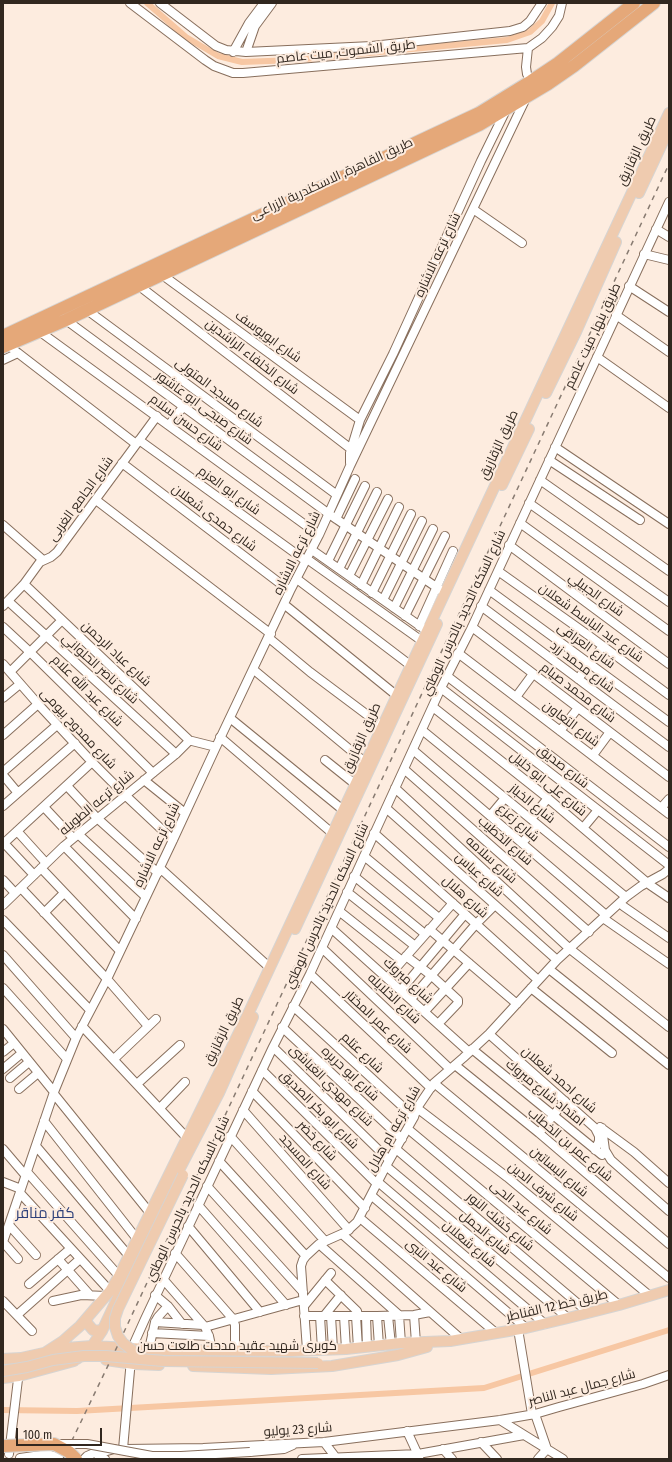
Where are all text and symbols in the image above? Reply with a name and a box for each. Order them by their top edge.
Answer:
street label: طريق الشموت, ميت عاصم [276,37,416,67]
street label: طريق الزقازيق [614,114,660,188]
street label: طريق القاهرة, الاسكندرية الزراعى [248,135,416,223]
street label: شارع ترعه الاشاره [412,210,464,300]
street label: طريق بنها, ميت عاصم [562,281,624,391]
street label: شارع ابويوسف [232,308,304,366]
street label: شارع الخلفاء الراشدين [202,316,302,398]
street label: شارع مسجد المتولى [172,355,266,431]
street label: شارع صبحى ابو عاشور [153,368,255,448]
street label: شارع حسن سلام [147,391,225,455]
street label: طريق الزقازيق [476,408,522,482]
street label: شارع الجامع الغربى [45,454,117,544]
street label: شارع ابو العزم [195,463,263,519]
street label: شارع حمدى شعلان [168,481,260,555]
street label: شارع ترعه الاشاره [270,509,324,597]
street label: شارع السكه الحديد بالحرس الوطني [419,528,509,698]
street label: شارع الجبيلي [565,570,627,620]
street label: شارع عبد الباسط شعلان [536,580,646,666]
street label: شارع عباد الرحمن [78,618,154,690]
street label: شارع العراقى [554,620,618,672]
street label: شارع ناصر الحلواني [59,631,141,707]
street label: شارع محمد زرد [547,638,617,696]
street label: شارع عبد الله علام [48,652,126,730]
street label: شارع محمد صيام [538,660,618,726]
street label: شارع ممدوح بيومى [37,685,119,773]
street label: شارع التعاون [540,698,602,750]
street label: طريق الزقازيق [340,701,384,775]
street label: شارع صديق [534,742,592,792]
street label: شارع على ابو خليل [506,748,590,820]
street label: شارع ترعه الطويله [56,767,138,839]
street label: شارع الخباز [506,781,558,827]
street label: شارع ترعه الاشاره [131,800,183,890]
street label: شارع زعزع [494,801,542,845]
street label: شارع الخطيب [474,813,536,869]
street label: شارع السكه الحديد بالحرس الوطني [282,821,372,991]
street label: شارع سلامه [462,833,520,887]
street label: شارع عباس [452,849,506,901]
street label: شارع هلال [439,872,491,922]
street label: شارع مبروك [380,955,436,1007]
street label: شارع الخلايله [364,971,424,1027]
street label: شارع عمر المختار [341,987,415,1057]
street label: طريق الزقازيق [201,994,247,1068]
street label: شارع عتلم [338,1029,386,1077]
street label: شارع مهدي الغباشى [286,1042,376,1130]
street label: شارع ابو حريره [318,1043,382,1105]
street label: شارع احمد شعلان [518,1043,600,1117]
street label: امتداد شارع مبروك [502,1056,588,1130]
street label: شارع ابو بكر الصديق [276,1067,362,1153]
street label: شارع ترعه ام هلال [364,1083,424,1175]
street label: شارع عمر بن الخطاب [524,1105,616,1185]
street label: شارع السكه الحديد بالحرس الوطني [143,1114,233,1284]
street label: شارع خضر [294,1118,340,1164]
street label: شارع المسجد [276,1131,334,1193]
street label: شارع البساتين [527,1143,591,1201]
street label: شارع شرف الدين [505,1159,581,1225]
street label: شارع عبد الحى [487,1178,555,1238]
street label: شارع كشك النور [463,1189,537,1255]
district label: كفر مناقر [15,1205,75,1223]
street label: شارع الجمل [457,1207,513,1259]
street label: شارع شعلان [439,1217,499,1271]
street label: شارع عبد النبى [402,1236,470,1296]
street label: طريق خط 12 القناطر [505,1287,609,1325]
street label: كوبرى شهيد عقيد مدحت طلعت حسن [137,1338,337,1354]
street label: شارع جمال عبد الناصر [527,1366,637,1410]
scale bar [18,1420,104,1446]
street label: شارع 23 يوليو [263,1420,333,1440]
text: 100 m [23,1428,52,1442]

